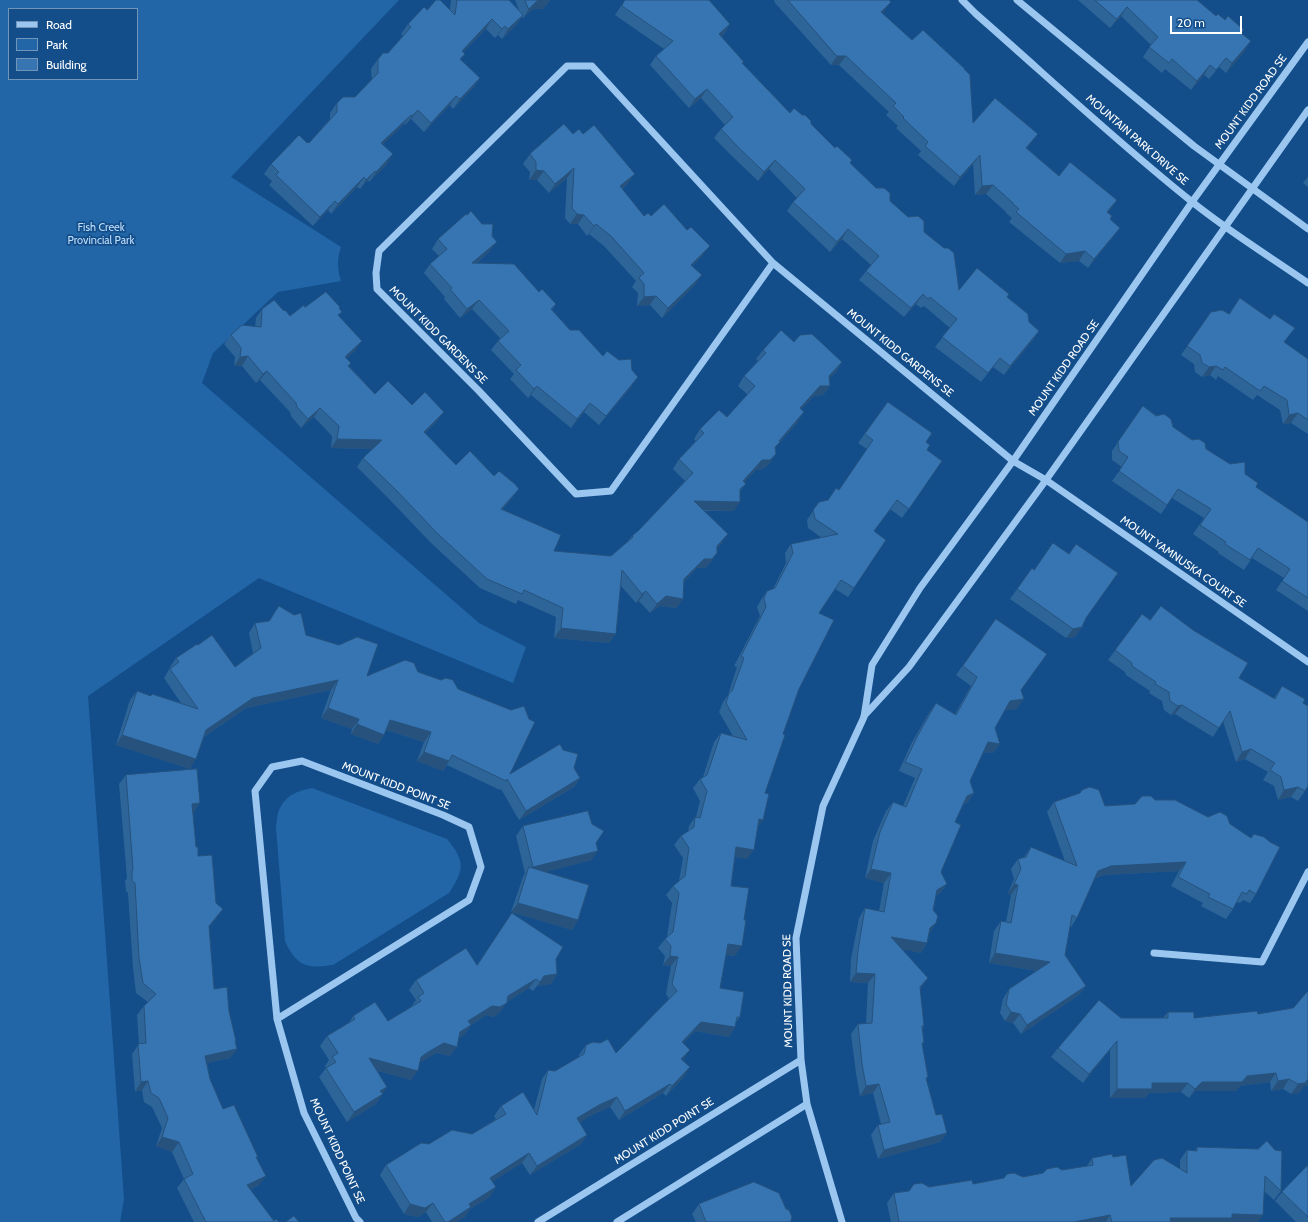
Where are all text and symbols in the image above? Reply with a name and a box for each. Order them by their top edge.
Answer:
legend [8,8,138,80]
scale bar [1172,8,1244,34]
text: 20 m [1177,15,1205,30]
text: Road [46,17,72,32]
text: Park [46,37,68,52]
street label: MOUNT KIDD ROAD SE [1212,52,1290,152]
text: Building [46,57,87,72]
street label: MOUNTAIN PARK DRIVE SE [1083,92,1191,188]
park label: Fish Creek Provincial Park [68,221,134,247]
street label: MOUNT KIDD GARDENS SE [386,283,490,387]
street label: MOUNT KIDD GARDENS SE [844,306,956,400]
street label: MOUNT KIDD ROAD SE [1026,318,1102,418]
street label: MOUNT YAMNUSKA COURT SE [1118,513,1248,611]
street label: MOUNT KIDD POINT SE [340,759,452,813]
street label: MOUNT KIDD ROAD SE [780,934,796,1048]
street label: MOUNT KIDD POINT SE [612,1095,716,1167]
street label: MOUNT KIDD POINT SE [307,1096,367,1206]

